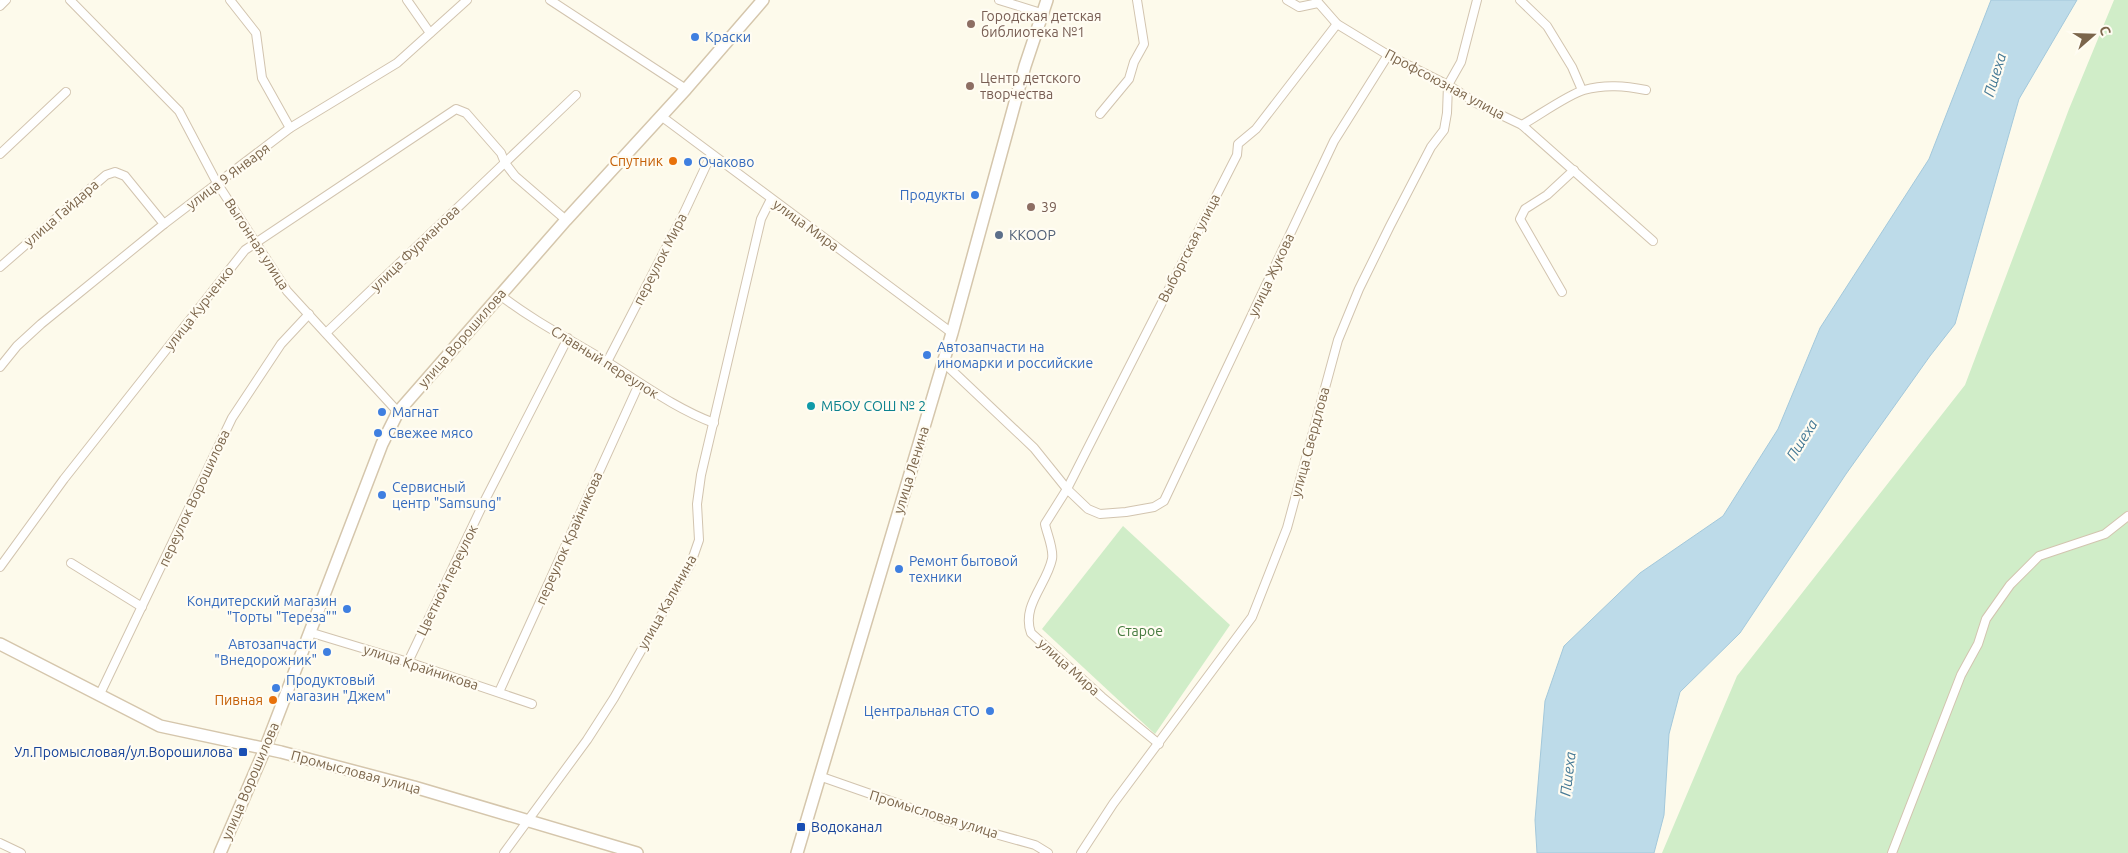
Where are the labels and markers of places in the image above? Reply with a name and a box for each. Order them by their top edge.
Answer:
place label: Городская детская библиотека №1 [981,8,1102,40]
marker: Городская детская библиотека №1 [965,18,977,30]
place label: Краски [705,29,751,45]
marker: Краски [689,31,701,43]
place label: Центр детского творчества [980,70,1081,102]
marker: Центр детского творчества [964,80,976,92]
place label: Спутник [609,153,663,169]
place label: Очаково [698,154,754,170]
marker: Спутник [667,155,679,167]
marker: Очаково [682,156,694,168]
place label: Продукты [900,187,965,203]
marker: Продукты [969,189,981,201]
place label: 39 [1041,199,1057,215]
marker: 39 [1025,201,1037,213]
place label: ККООР [1009,227,1056,243]
marker: ККООР [993,229,1005,241]
place label: Автозапчасти на иномарки и российские [937,339,1093,371]
marker: Автозапчасти на иномарки и российские [921,349,933,361]
place label: МБОУ СОШ № 2 [821,398,926,414]
marker: МБОУ СОШ № 2 [805,400,817,412]
place label: Магнат [392,404,439,420]
marker: Магнат [376,406,388,418]
place label: Свежее мясо [388,425,473,441]
marker: Свежее мясо [372,427,384,439]
place label: Сервисный центр "Samsung" [392,479,502,511]
marker: Сервисный центр "Samsung" [376,489,388,501]
place label: Ремонт бытовой техники [909,553,1018,585]
marker: Ремонт бытовой техники [893,563,905,575]
place label: Кондитерский магазин "Торты "Тереза"" [187,593,337,625]
marker: Кондитерский магазин "Торты "Тереза"" [341,603,353,615]
place label: Автозапчасти "Внедорожник" [214,636,317,668]
marker: Автозапчасти "Внедорожник" [321,646,333,658]
place label: Продуктовый магазин "Джем" [286,672,391,704]
marker: Продуктовый магазин "Джем" [270,682,282,694]
place label: Пивная [214,692,263,708]
marker: Пивная [267,694,279,706]
place label: Центральная СТО [864,703,980,719]
marker: Центральная СТО [984,705,996,717]
place label: Ул.Промысловая/ул.Ворошилова [14,744,233,760]
marker: Ул.Промысловая/ул.Ворошилова [237,746,249,758]
place label: Водоканал [811,819,882,835]
marker: Водоканал [795,821,807,833]

